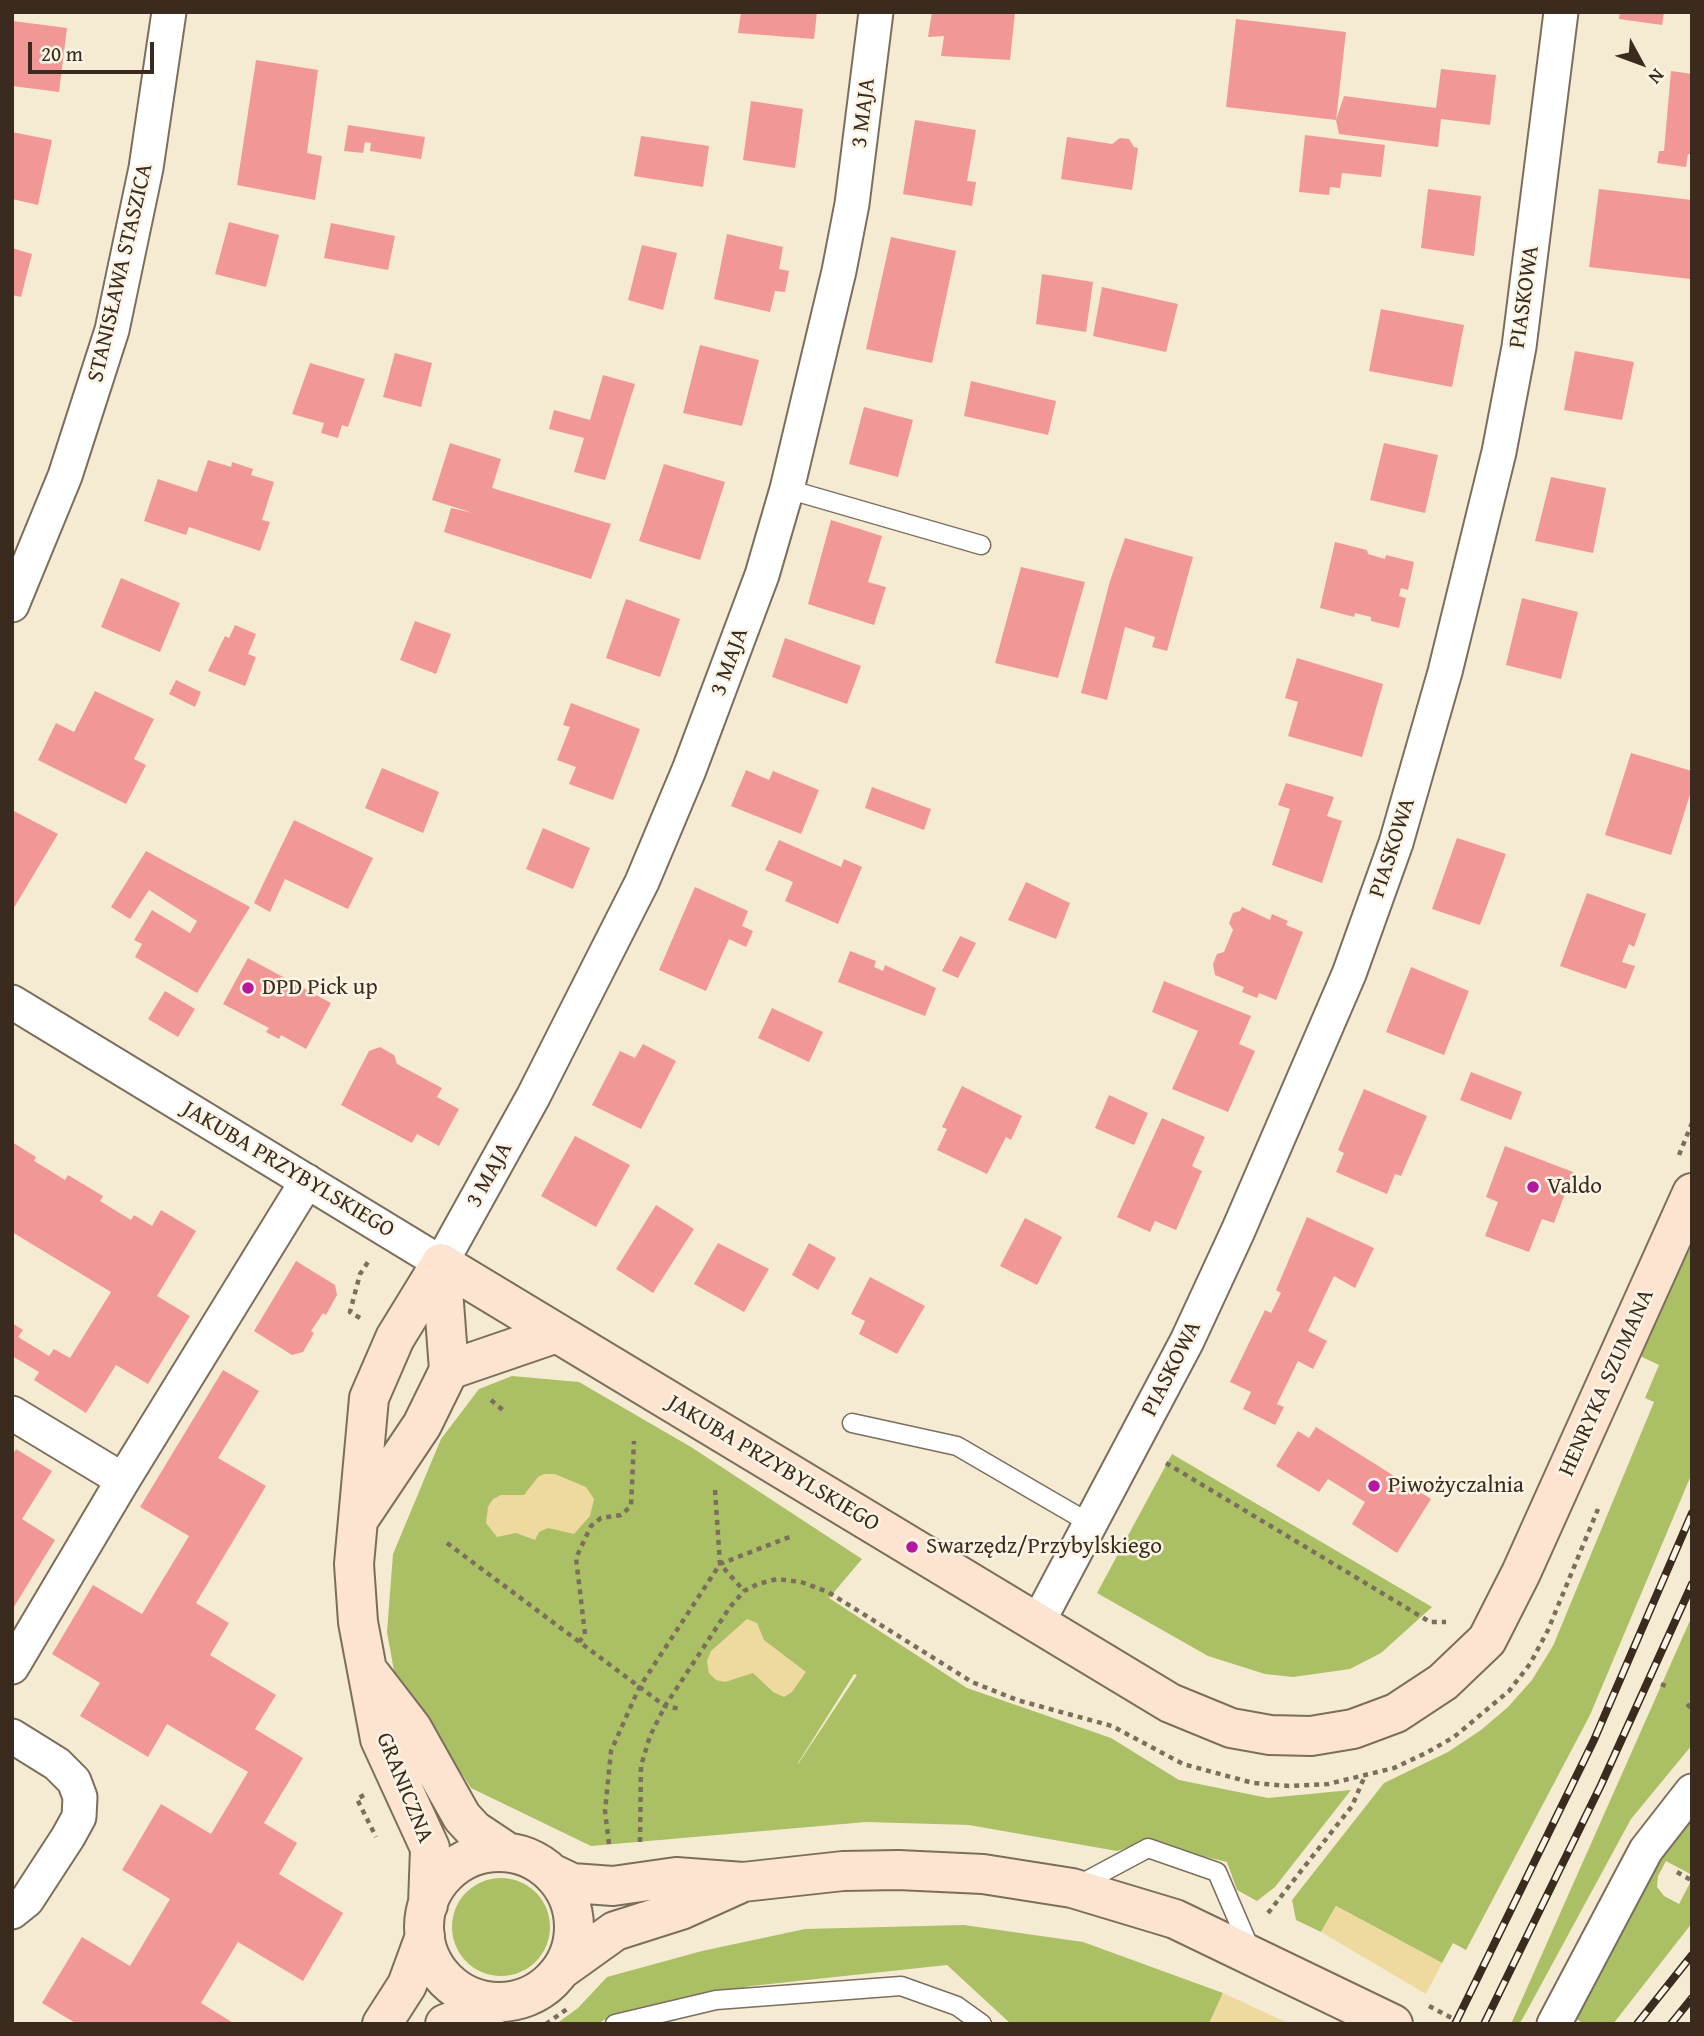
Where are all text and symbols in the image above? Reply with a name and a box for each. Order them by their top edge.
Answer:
scale bar [32,28,158,72]
north arrow [1606,28,1676,98]
text: 20 m [41,38,83,69]
text: N [1642,63,1672,91]
street label: 3 MAJA [846,77,882,149]
street label: STANISŁAWA STASZICA [82,161,160,385]
street label: PIASKOWA [1504,244,1546,350]
street label: 3 MAJA [705,624,755,700]
street label: PIASKOWA [1364,795,1422,901]
place label: DPD Pick up [262,974,378,1002]
marker: DPD Pick up [240,980,256,996]
street label: JAKUBA PRZYBYLSKIEGO [177,1096,399,1244]
street label: 3 MAJA [461,1138,519,1212]
place label: Valdo [1547,1173,1602,1201]
marker: Valdo [1525,1179,1541,1195]
street label: HENRYKA SZUMANA [1553,1285,1661,1481]
street label: PIASKOWA [1136,1317,1208,1421]
street label: JAKUBA PRZYBYLSKIEGO [662,1390,884,1538]
place label: Piwożyczalnia [1388,1472,1524,1500]
marker: Piwożyczalnia [1366,1478,1382,1494]
place label: Swarzędz/Przybylskiego [926,1533,1162,1561]
marker: Swarzędz/Przybylskiego [904,1539,920,1555]
street label: GRANICZNA [369,1729,439,1847]

